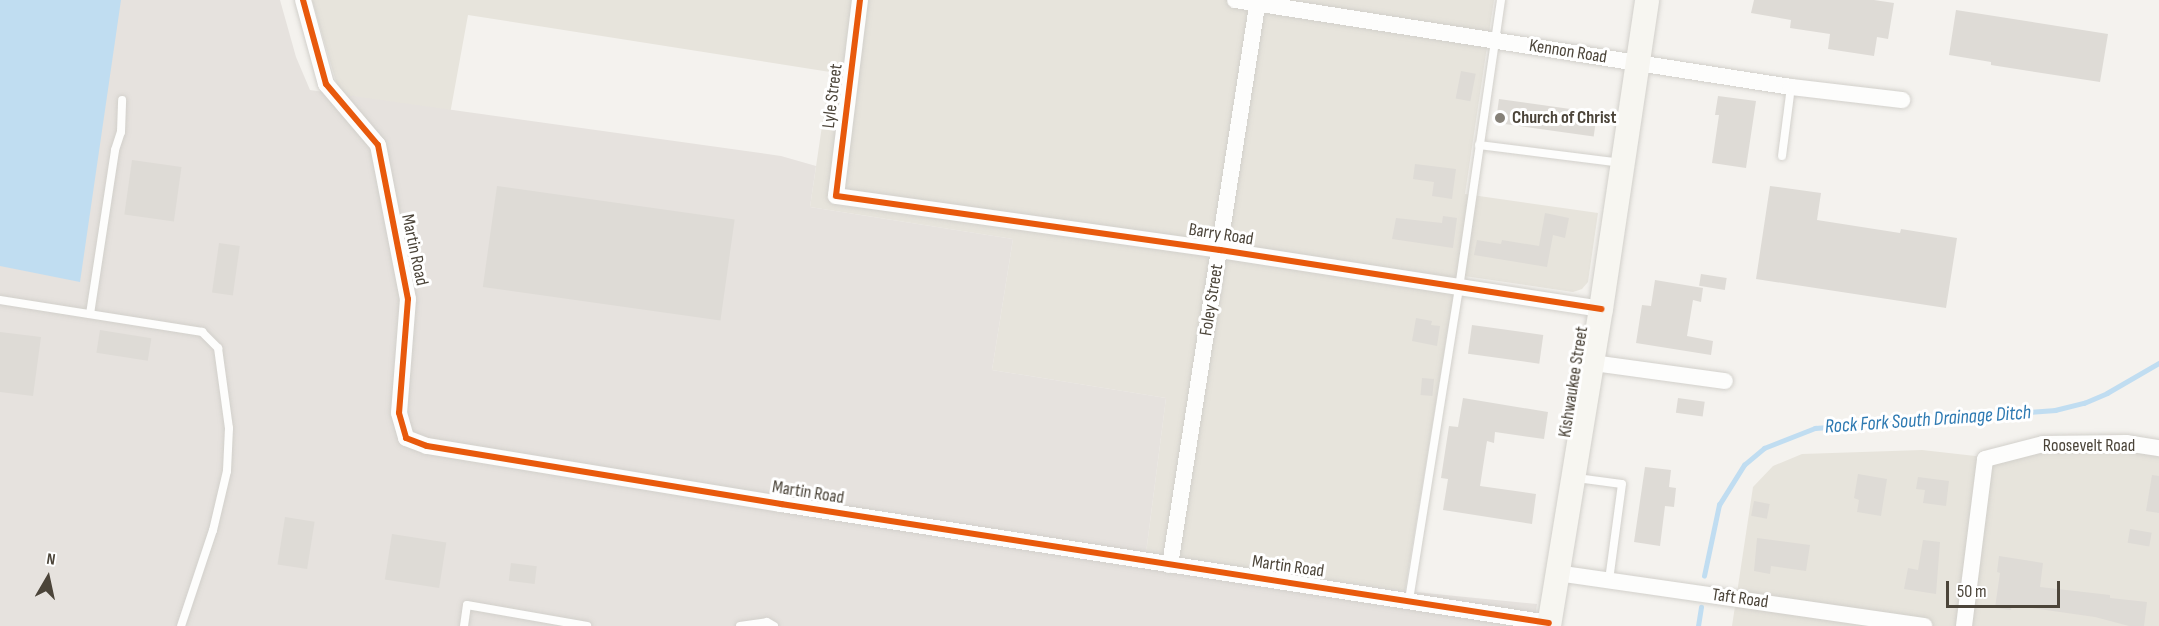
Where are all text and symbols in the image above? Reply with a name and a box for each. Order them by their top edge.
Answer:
street label: Kennon Road [1528,35,1608,69]
street label: Lyle Street [818,63,848,129]
place label: Church of Christ [1512,107,1616,129]
marker: Church of Christ [1493,111,1507,125]
street label: Martin Road [396,212,432,288]
street label: Barry Road [1187,219,1255,251]
street label: Foley Street [1196,263,1228,337]
street label: Kishwaukee Street [1555,325,1593,439]
water label: Rock Fork South Drainage Ditch [1824,401,2032,439]
street label: Roosevelt Road [2043,435,2135,457]
street label: Martin Road [771,477,845,509]
north arrow [18,548,78,608]
text: N [45,550,57,570]
street label: Martin Road [1251,551,1325,583]
scale bar [1949,569,2063,607]
text: 50 m [1957,581,1987,602]
street label: Taft Road [1710,584,1770,614]

